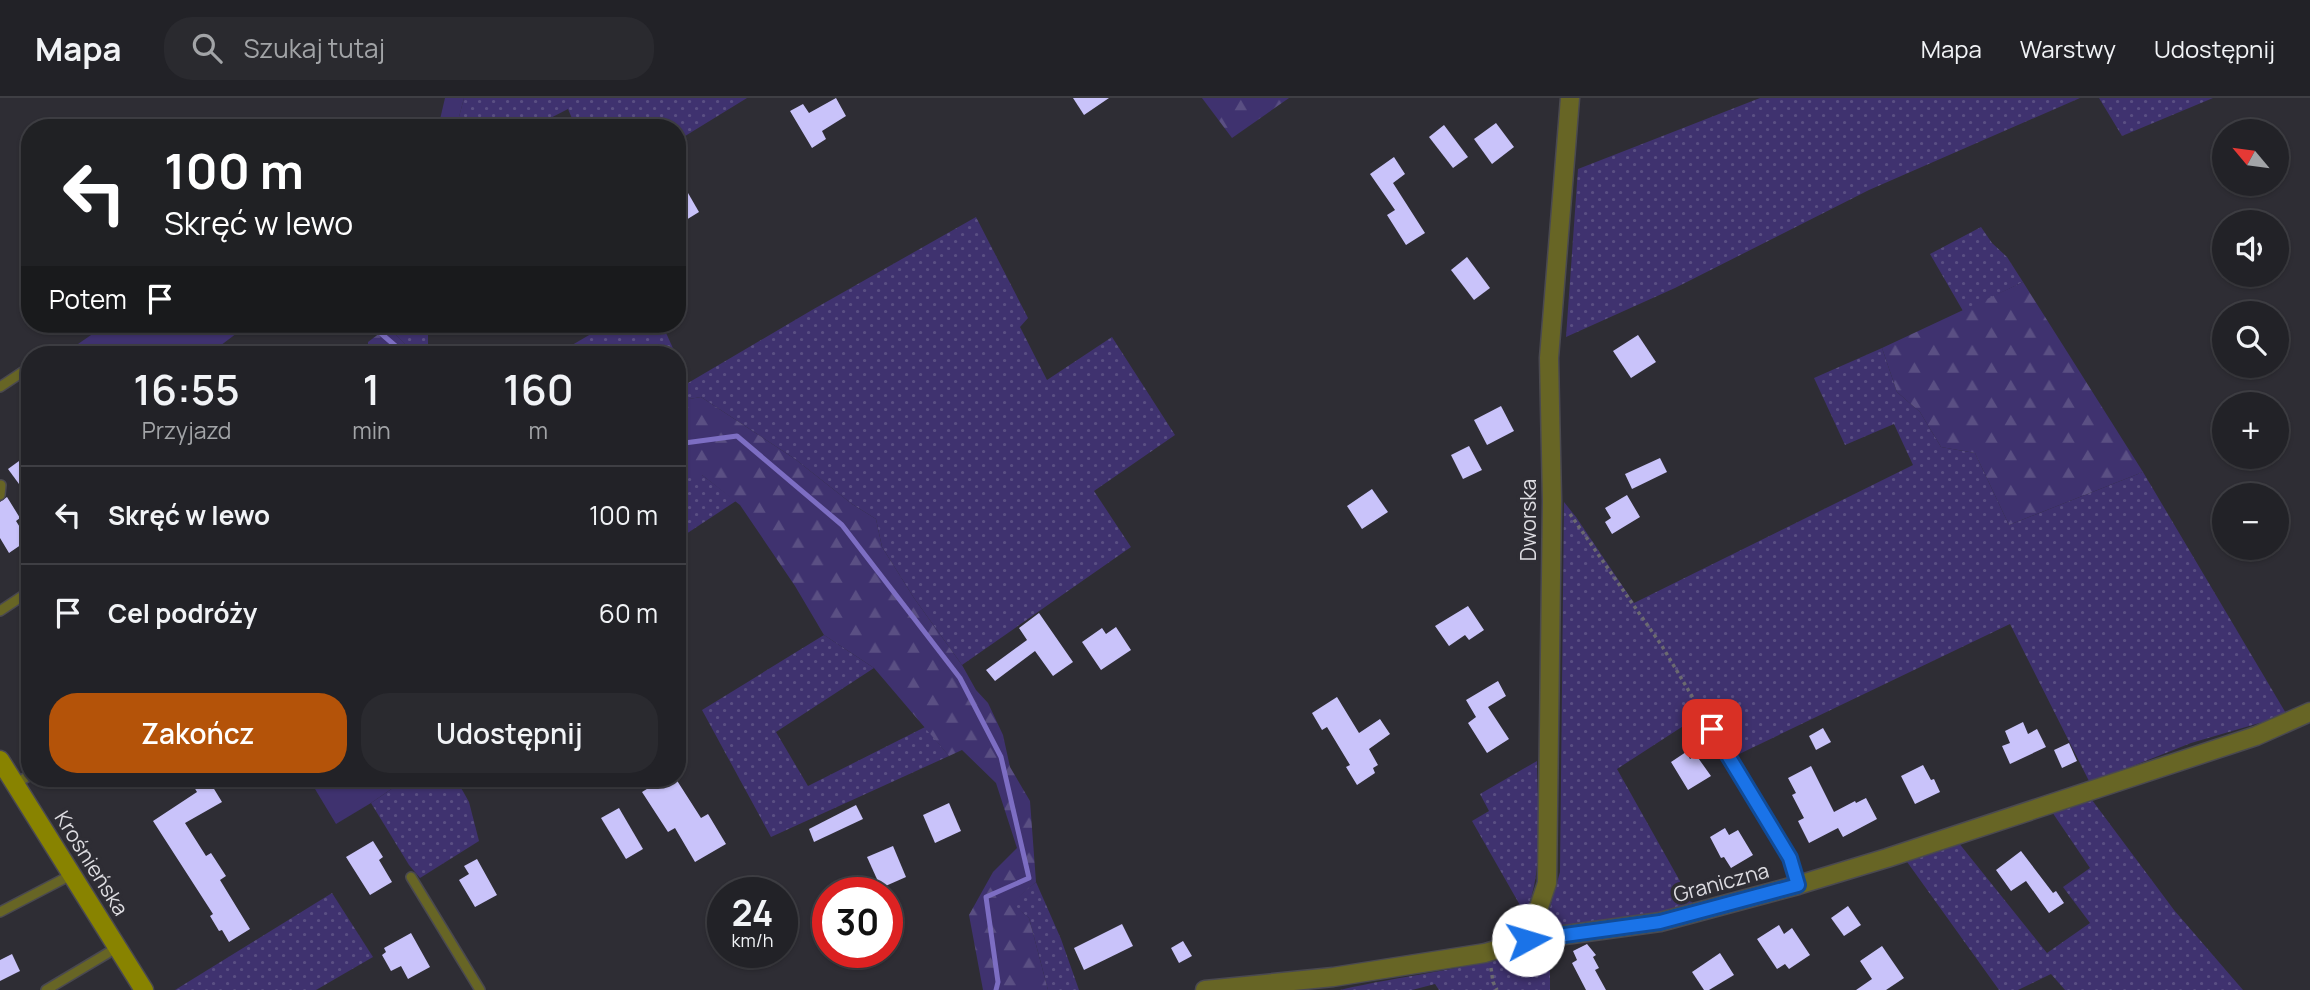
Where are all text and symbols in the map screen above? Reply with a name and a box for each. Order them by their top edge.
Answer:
search box [164,17,654,80]
text: Mapa [35,26,122,71]
icon: search [188,29,226,67]
text: Szukaj tutaj [244,30,385,66]
text: Mapa [1921,32,1982,65]
text: Warstwy [2020,32,2116,65]
text: Udostępnij [2154,32,2275,65]
north arrow [2212,119,2289,196]
map controls [2212,119,2289,560]
text: 100 m [164,137,304,204]
icon: left [49,147,140,238]
text: Skręć w lewo [164,201,353,245]
button: sound [2212,210,2289,287]
icon: arrive [141,280,179,318]
text: Potem [49,281,127,317]
button: search [2212,301,2289,378]
text: 16:55 [133,360,240,418]
text: 1 [363,360,380,418]
text: 160 [503,360,574,418]
button: + [2212,392,2289,469]
text: Przyjazd [142,414,231,446]
text: min [352,414,391,446]
text: m [529,414,548,446]
street label: Dworska [1514,479,1542,561]
button: − [2212,483,2289,560]
icon: left [49,496,87,534]
text: Skręć w lewo [108,497,270,533]
text: 100 m [589,497,658,533]
icon: arrive [49,594,87,632]
text: Cel podróży [108,595,257,631]
text: 60 m [599,595,658,631]
button: Zakończ [49,693,347,773]
button: Udostępnij [361,693,658,773]
pin [1682,699,1742,759]
icon: arrive [1693,710,1731,748]
street label: Krośnieńska [49,805,135,921]
street label: Graniczna [1670,856,1772,908]
speed limit sign: 30 [812,877,903,968]
text: 24 [732,889,773,937]
position arrow [1491,903,1565,977]
text: km/h [732,928,773,952]

